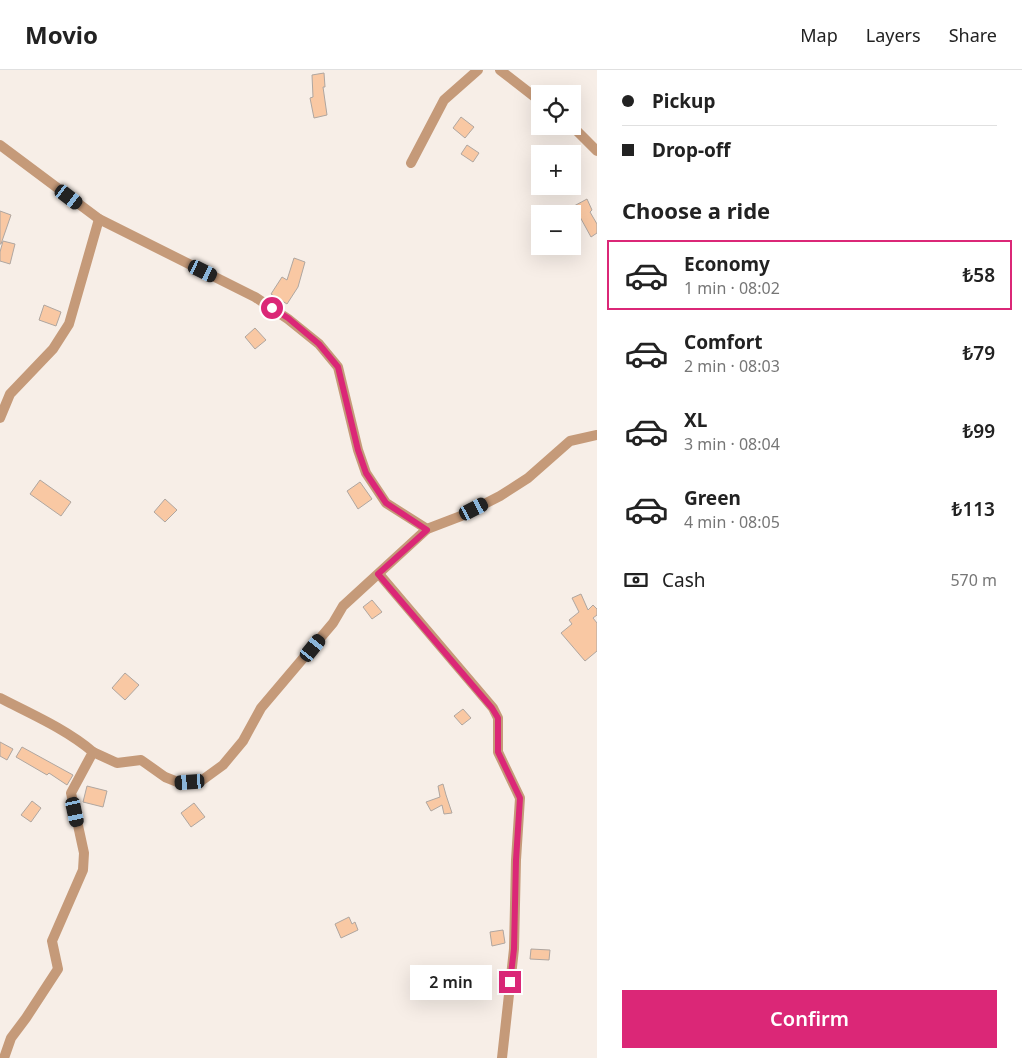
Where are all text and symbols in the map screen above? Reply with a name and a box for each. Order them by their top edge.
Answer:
text: Movio [25,18,98,51]
text: Map [800,23,838,47]
text: Layers [866,23,921,47]
text: Share [949,23,997,47]
map controls [531,85,581,255]
button: locate [531,85,581,135]
text: Pickup [652,88,715,114]
text: Drop-off [652,137,731,163]
button: + [531,145,581,195]
car [52,182,85,212]
text: Choose a ride [622,195,770,225]
button: − [531,205,581,255]
text: Economy [684,251,770,277]
icon: car [624,253,669,298]
car [186,258,219,284]
text: ₺58 [962,262,995,288]
text: 1 min · 08:02 [684,277,780,299]
route start [261,297,283,319]
text: Comfort [684,329,763,355]
icon: car [624,331,669,376]
text: ₺79 [962,340,995,366]
text: 2 min · 08:03 [684,355,780,377]
text: XL [684,407,707,433]
icon: car [624,409,669,454]
text: ₺99 [962,418,995,444]
text: 3 min · 08:04 [684,433,780,455]
text: Green [684,485,741,511]
icon: car [624,487,669,532]
car [457,496,490,522]
text: ₺113 [952,496,995,522]
text: 4 min · 08:05 [684,511,780,533]
icon: cash [622,566,650,594]
text: Cash [662,567,706,593]
text: 570 m [950,569,997,591]
car [297,632,328,664]
car [174,773,205,791]
car [64,796,85,828]
callout: 2 min [410,964,492,1000]
text: 2 min [429,971,473,993]
route end [499,971,521,993]
button: Confirm [622,990,997,1048]

